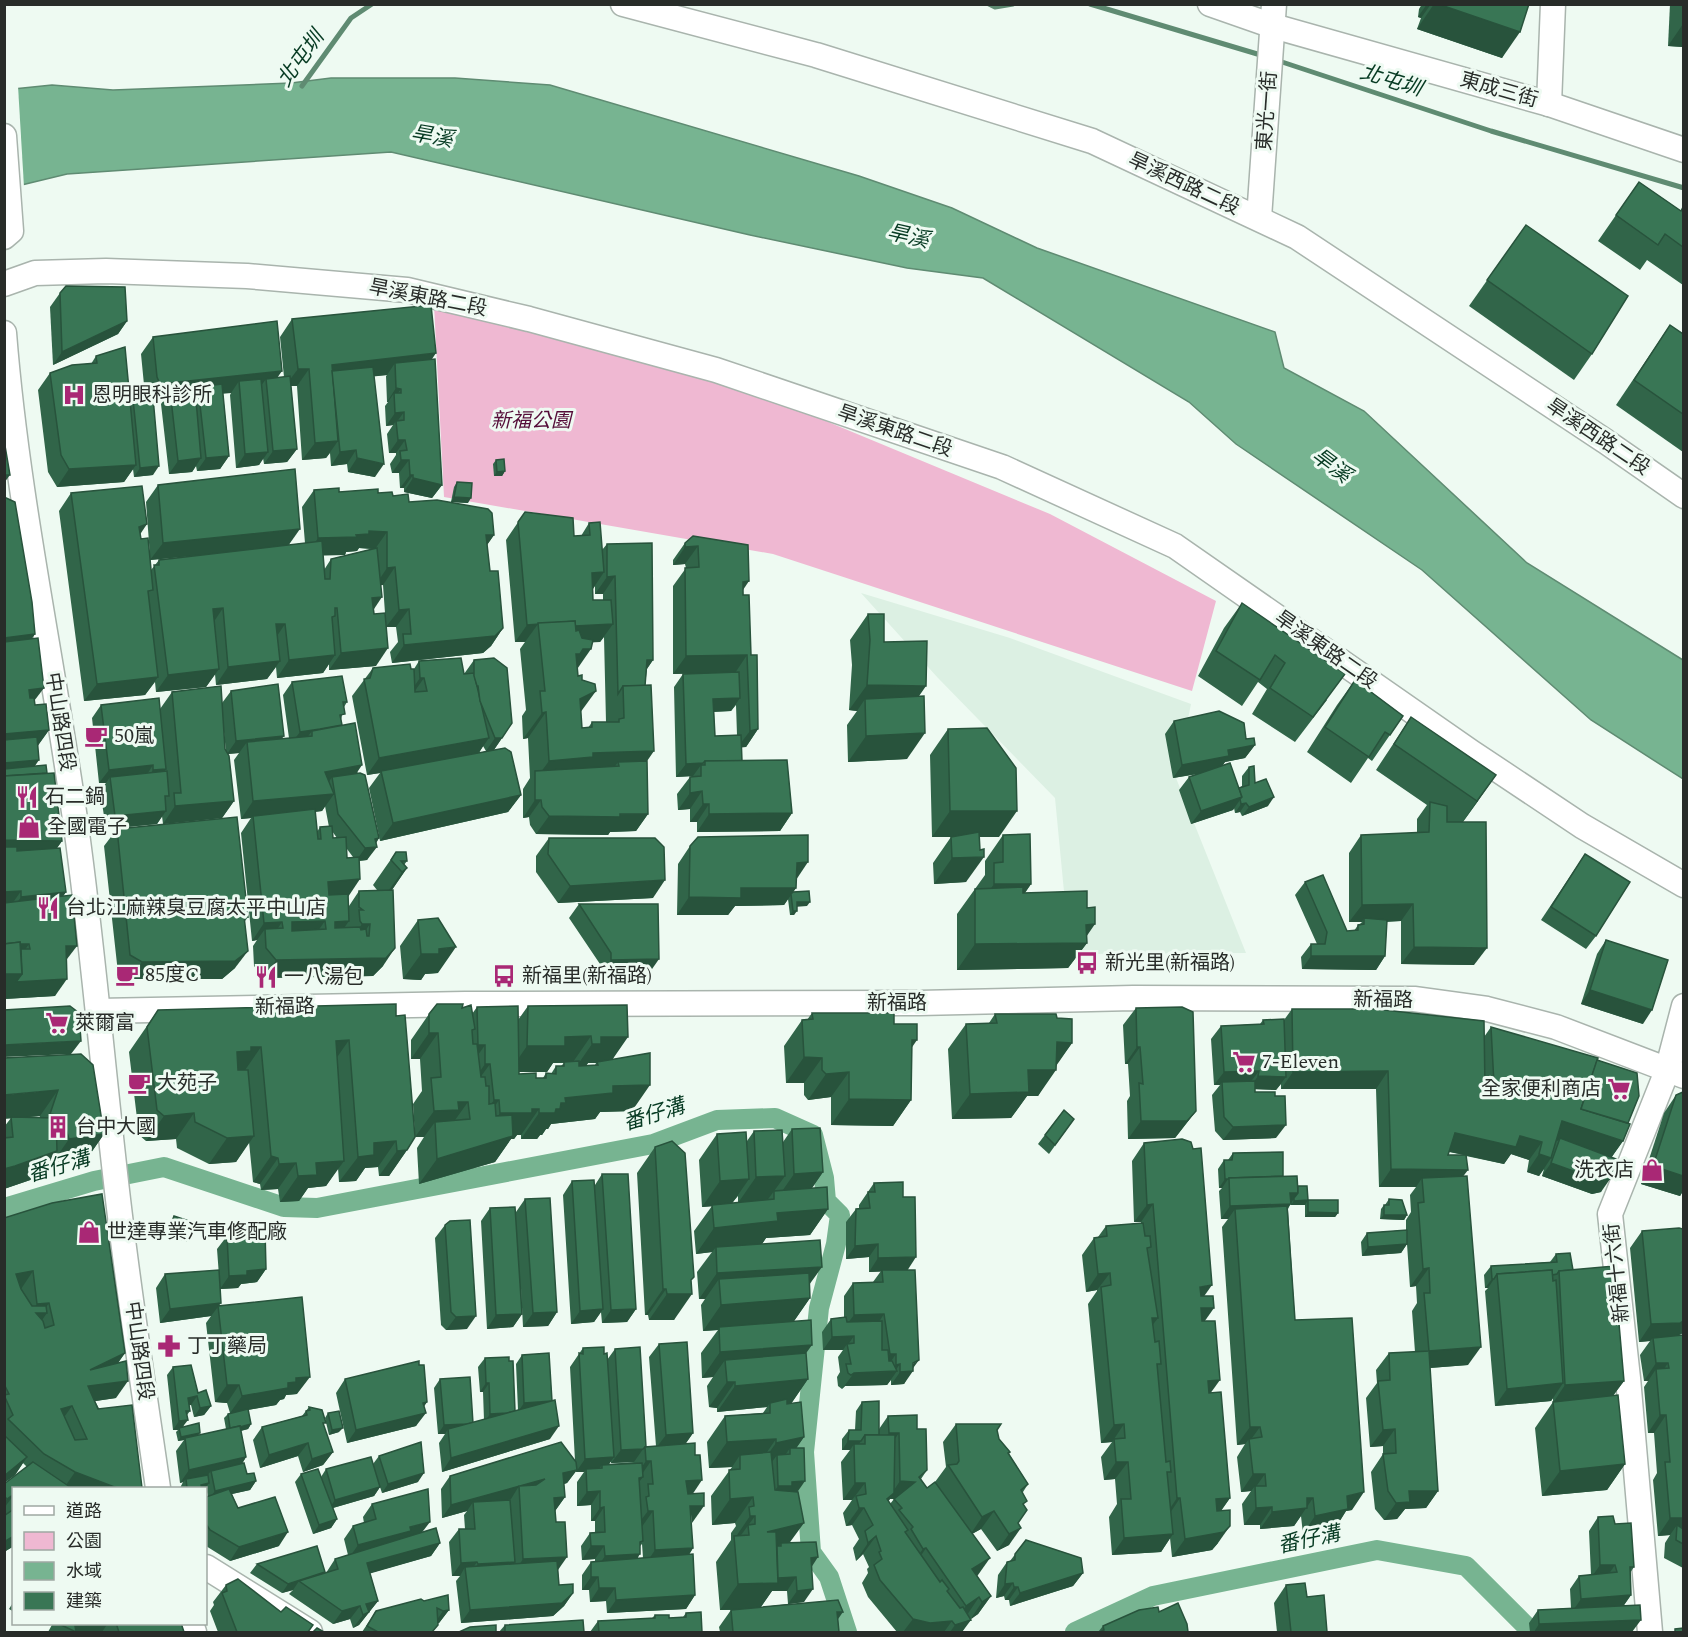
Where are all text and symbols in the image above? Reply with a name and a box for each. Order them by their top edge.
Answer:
water label: 北屯圳 [270,22,334,94]
water label: 北屯圳 [1356,56,1429,106]
street label: 東成三街 [1456,65,1542,115]
street label: 東光一街 [1249,70,1285,152]
water label: 旱溪 [409,118,458,157]
street label: 旱溪西路二段 [1123,145,1245,223]
water label: 旱溪 [884,217,935,258]
street label: 旱溪東路二段 [366,272,490,324]
place label: 恩明眼科診所 [92,380,212,410]
hospital icon: 恩明眼科診所 [61,382,87,408]
street label: 旱溪西路二段 [1540,391,1656,483]
street label: 旱溪東路二段 [833,397,957,465]
park label: 新福公園 [491,406,574,436]
water label: 旱溪 [1305,441,1360,493]
street label: 旱溪東路二段 [1268,603,1384,697]
street label: 中山路四段 [37,670,83,774]
place label: 50嵐 [114,721,154,751]
cafe icon: 50嵐 [83,723,109,749]
place label: 石二鍋 [45,782,105,812]
restaurant icon: 石二鍋 [14,784,40,810]
place label: 全國電子 [47,812,127,842]
shop icon: 全國電子 [16,814,42,840]
place label: 台北江麻辣臭豆腐太平中山店 [66,893,326,923]
restaurant icon: 台北江麻辣臭豆腐太平中山店 [35,895,61,921]
place label: 新光里(新福路) [1105,948,1235,978]
bus stop icon: 新光里(新福路) [1074,950,1100,976]
place label: 85度C [145,960,200,990]
place label: 新福里(新福路) [522,961,652,991]
cafe icon: 85度C [114,962,140,988]
place label: 一八湯包 [284,962,364,992]
bus stop icon: 新福里(新福路) [491,963,517,989]
restaurant icon: 一八湯包 [253,964,279,990]
street label: 新福路 [1353,984,1413,1016]
street label: 新福路 [867,988,927,1018]
street label: 新福路 [255,991,315,1023]
place label: 萊爾富 [75,1008,135,1038]
supermarket icon: 萊爾富 [44,1010,70,1036]
place label: 7-Eleven [1262,1047,1339,1077]
supermarket icon: 7-Eleven [1231,1049,1257,1075]
place label: 大苑子 [157,1068,217,1098]
cafe icon: 大苑子 [126,1070,152,1096]
place label: 全家便利商店 [1481,1074,1601,1104]
supermarket icon: 全家便利商店 [1606,1076,1632,1102]
water label: 番仔溝 [619,1090,692,1140]
place label: 台中大國 [76,1112,156,1142]
building icon: 台中大國 [45,1114,71,1140]
water label: 番仔溝 [24,1142,97,1191]
place label: 洗衣店 [1574,1155,1634,1185]
shop icon: 洗衣店 [1639,1157,1665,1183]
place label: 世達專業汽車修配廠 [107,1217,287,1247]
shop icon: 世達專業汽車修配廠 [76,1219,102,1245]
street label: 新福十六街 [1597,1222,1637,1324]
street label: 中山路四段 [117,1299,161,1403]
place label: 丁丁藥局 [187,1331,267,1361]
pharmacy icon: 丁丁藥局 [156,1333,182,1359]
legend [12,1487,207,1625]
text: 道路 [66,1498,102,1525]
water label: 番仔溝 [1275,1517,1346,1562]
text: 公園 [66,1528,102,1555]
text: 水域 [66,1558,102,1585]
text: 建築 [66,1588,102,1615]

